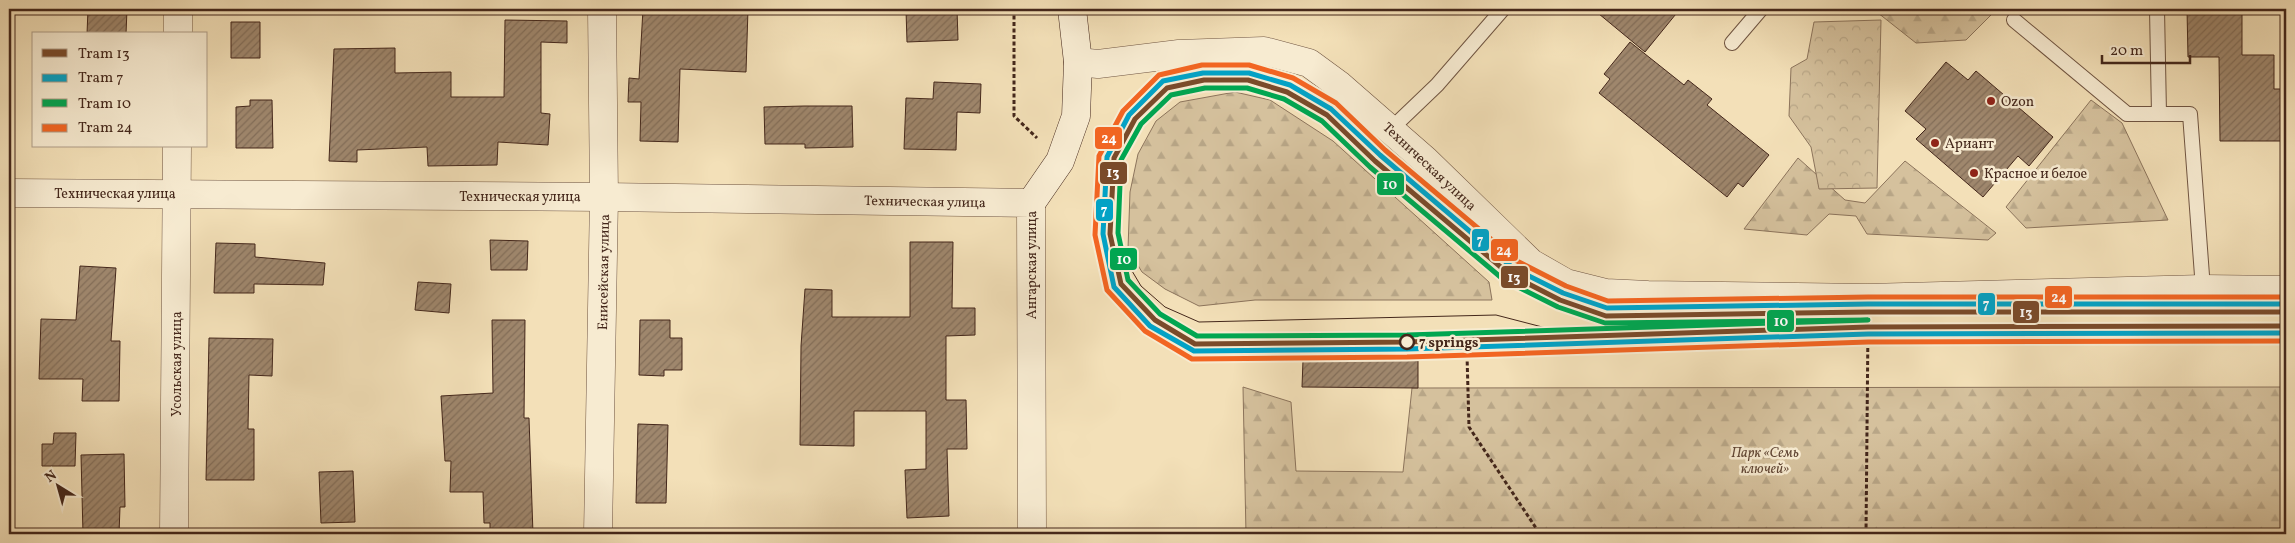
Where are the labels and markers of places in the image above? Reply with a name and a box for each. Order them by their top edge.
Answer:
place label: Ozon [2001,93,2034,112]
marker: Ozon [1985,95,1997,107]
place label: Ариант [1945,135,1994,154]
marker: Ариант [1929,137,1941,149]
place label: Красное и белое [1984,165,2088,184]
marker: Красное и белое [1968,167,1980,179]
marker: 7 springs [1399,334,1415,350]
place label: 7 springs [1419,334,1479,353]

